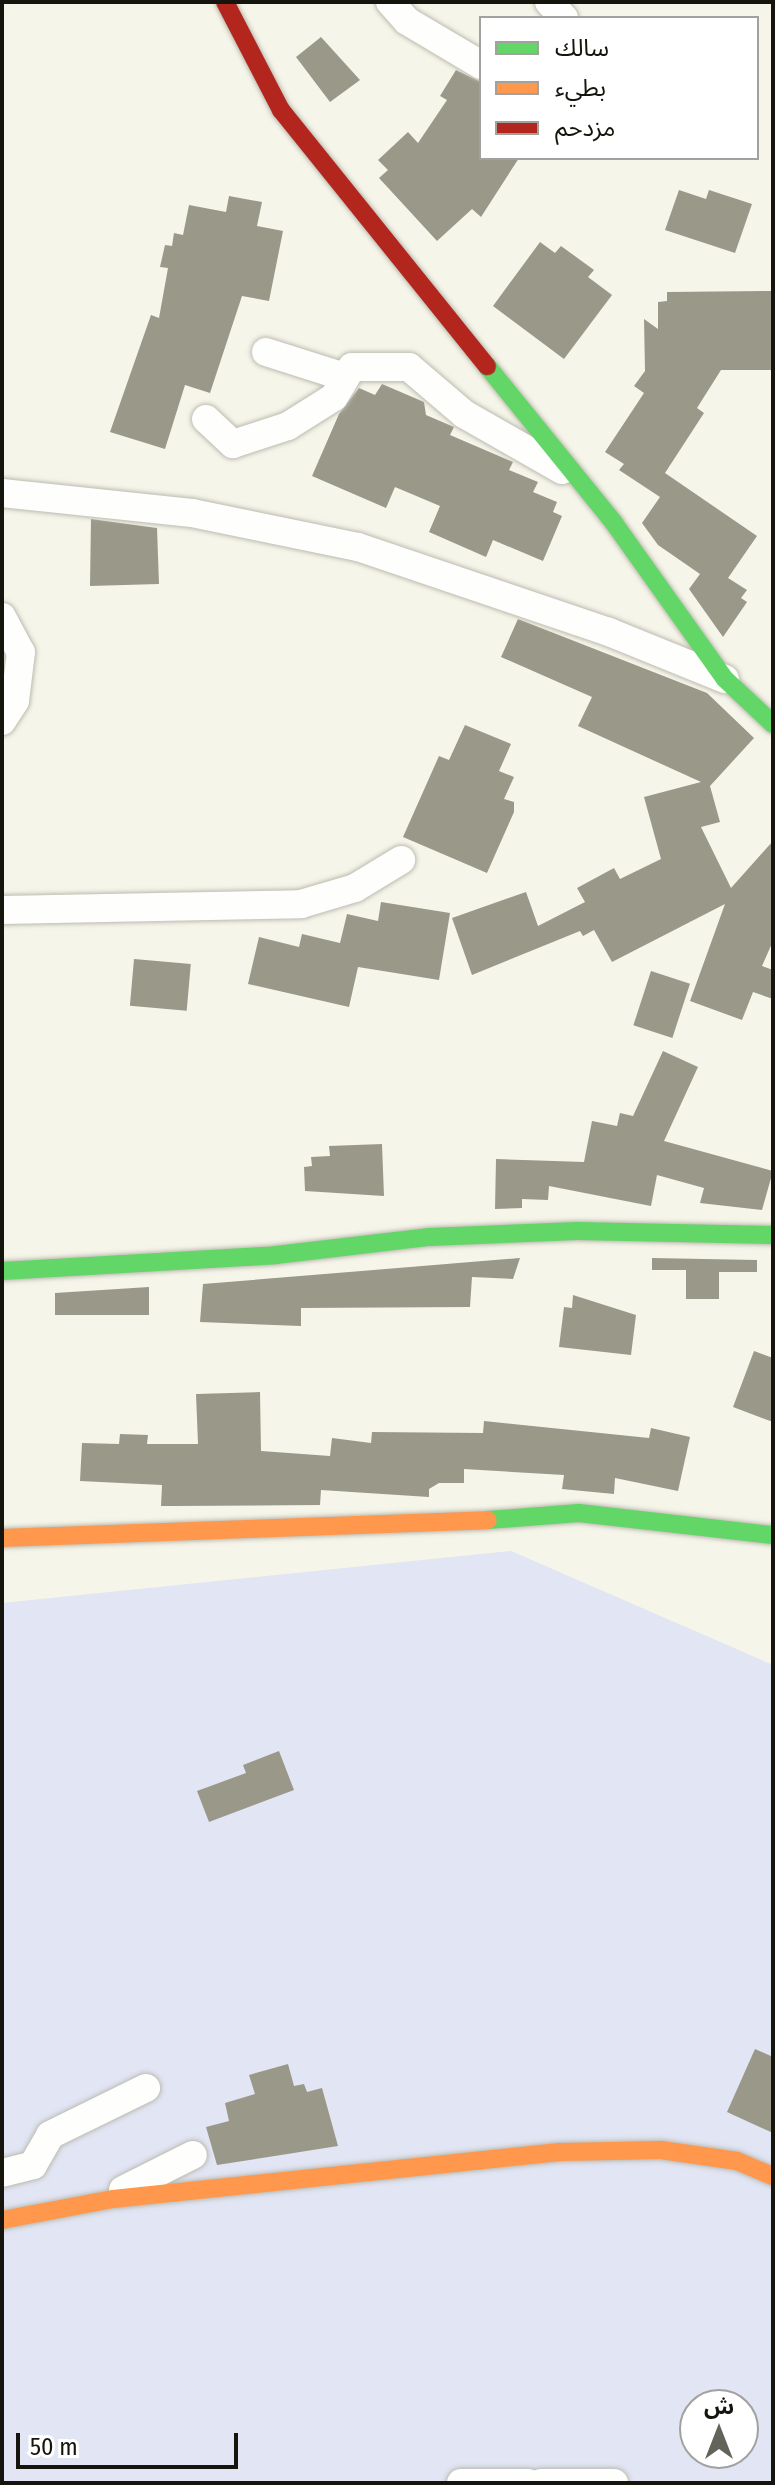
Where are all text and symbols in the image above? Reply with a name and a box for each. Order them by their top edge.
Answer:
legend [479,16,759,160]
text: سالك [555,34,609,62]
text: بطيء [555,74,606,102]
text: مزدحم [555,114,615,142]
north arrow [679,2389,759,2469]
text: ش [704,2393,734,2420]
scale bar [20,2417,242,2467]
text: 50 m [30,2433,78,2461]

